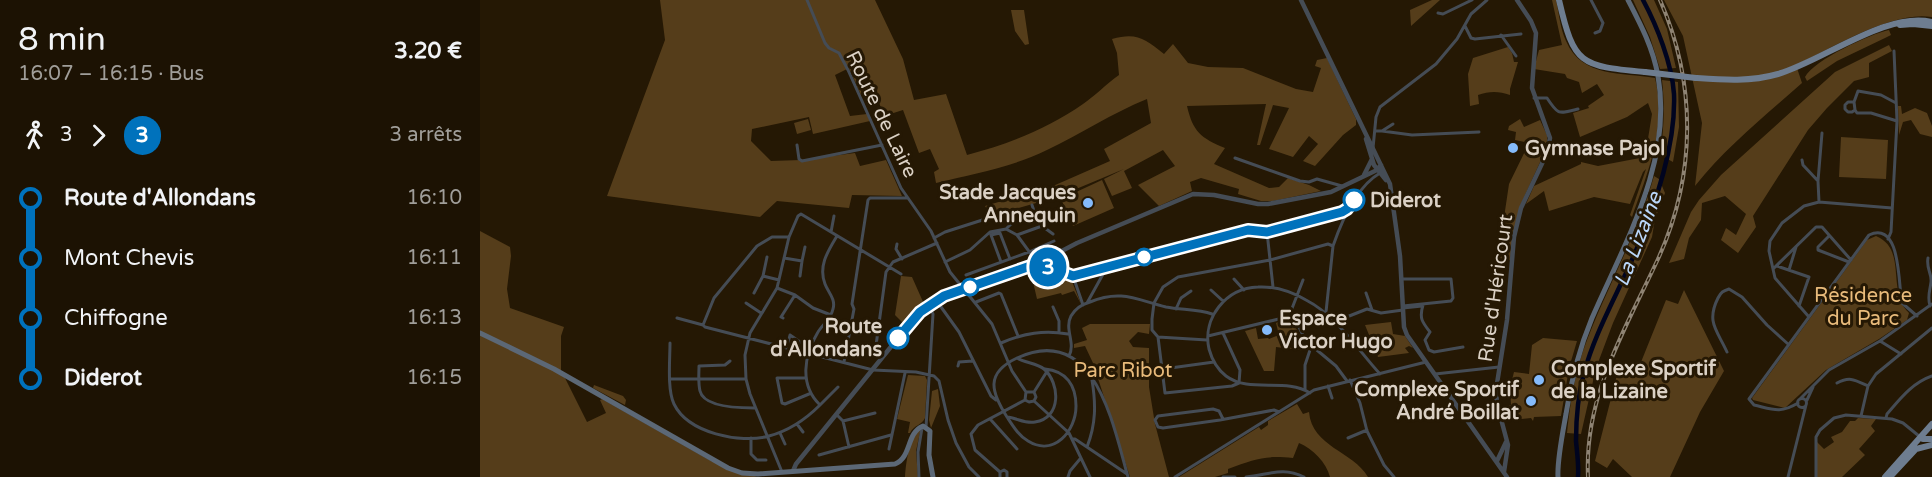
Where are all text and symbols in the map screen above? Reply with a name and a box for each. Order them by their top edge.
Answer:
text: 8 min [18,20,106,59]
text: 3.20 € [394,38,462,64]
street label: Route de Laire [840,47,922,182]
text: 16:07 – 16:15 · Bus [18,62,204,86]
icon: walk [18,119,51,152]
icon: forward [82,119,115,152]
text: 3 [60,123,73,147]
text: 3 [136,123,149,148]
text: 3 arrêts [389,123,462,147]
place label: Gymnase Pajol [1525,137,1665,161]
marker: Gymnase Pajol [1506,141,1520,155]
place label: Stade Jacques Annequin [939,181,1076,228]
text: Route d'Allondans [64,185,256,211]
text: 16:10 [407,186,462,210]
water label: La Lizaine [1609,188,1668,290]
marker: Diderot [1343,189,1365,211]
place label: Diderot [1370,189,1441,213]
marker: Stade Jacques Annequin [1081,196,1095,210]
street label: Rue d'Héricourt [1474,212,1518,364]
text: Mont Chevis [64,245,194,271]
text: 16:11 [407,246,462,270]
line badge: 3 [1028,248,1068,286]
unlabelled marker [1135,248,1153,266]
text: 3 [1041,255,1055,280]
unlabelled marker [961,278,979,296]
park label: Résidence du Parc [1814,284,1912,331]
text: Chiffogne [64,305,168,331]
text: 16:13 [407,306,462,330]
place label: Espace Victor Hugo [1279,307,1393,354]
place label: Route d'Allondans [770,315,882,362]
marker: Espace Victor Hugo [1260,323,1274,337]
marker: Route d'Allondans [887,327,909,349]
place label: Complexe Sportif de la Lizaine [1551,357,1716,404]
park label: Parc Ribot [1074,359,1173,383]
text: Diderot [64,365,142,391]
text: 16:15 [407,366,462,390]
marker: Complexe Sportif de la Lizaine [1532,373,1546,387]
place label: Complexe Sportif André Boillat [1354,378,1519,425]
marker: Complexe Sportif André Boillat [1524,394,1538,408]

